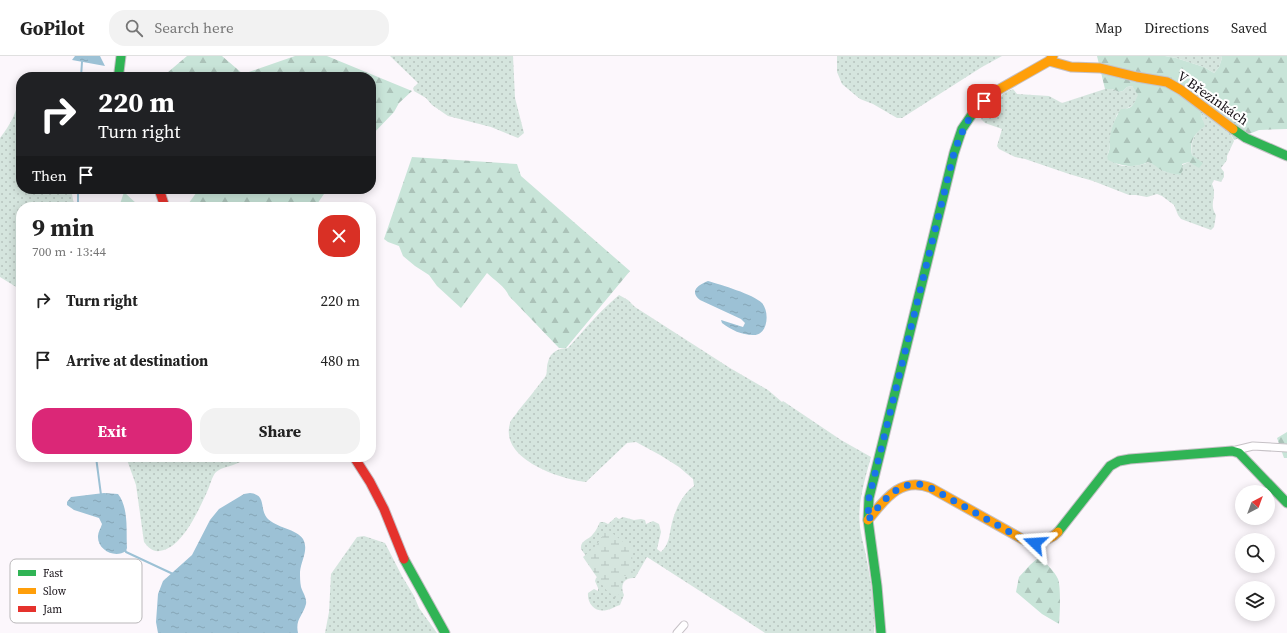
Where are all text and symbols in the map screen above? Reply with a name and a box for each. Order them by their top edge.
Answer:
search box [109,10,389,46]
text: GoPilot [20,15,85,41]
icon: search [123,17,145,39]
text: Search here [155,17,234,38]
text: Map [1095,18,1122,38]
text: Directions [1144,18,1209,38]
text: Saved [1231,18,1267,38]
street label: V Březinkách [1173,66,1253,130]
text: 220 m [98,83,175,121]
pin [967,84,1001,118]
icon: right [32,88,84,140]
icon: arrive [973,90,995,112]
text: Turn right [98,119,180,144]
icon: arrive [75,164,97,186]
text: Then [32,165,67,186]
text: 9 min [32,211,94,244]
button: close [318,215,360,257]
text: 700 m · 13:44 [32,243,106,260]
icon: right [32,289,54,311]
text: Turn right [66,290,138,311]
text: 220 m [320,290,360,311]
icon: arrive [32,349,54,371]
text: Arrive at destination [66,350,208,371]
text: 480 m [320,350,360,371]
button: Exit [32,408,192,454]
button: Share [200,408,360,454]
north arrow [1235,485,1275,525]
map controls [1235,485,1275,621]
position arrow [1014,522,1056,564]
button: search [1235,533,1275,573]
legend [10,559,142,623]
text: Fast [43,566,63,581]
button: layers [1235,581,1275,621]
text: Slow [43,584,67,599]
text: Jam [42,602,62,617]

